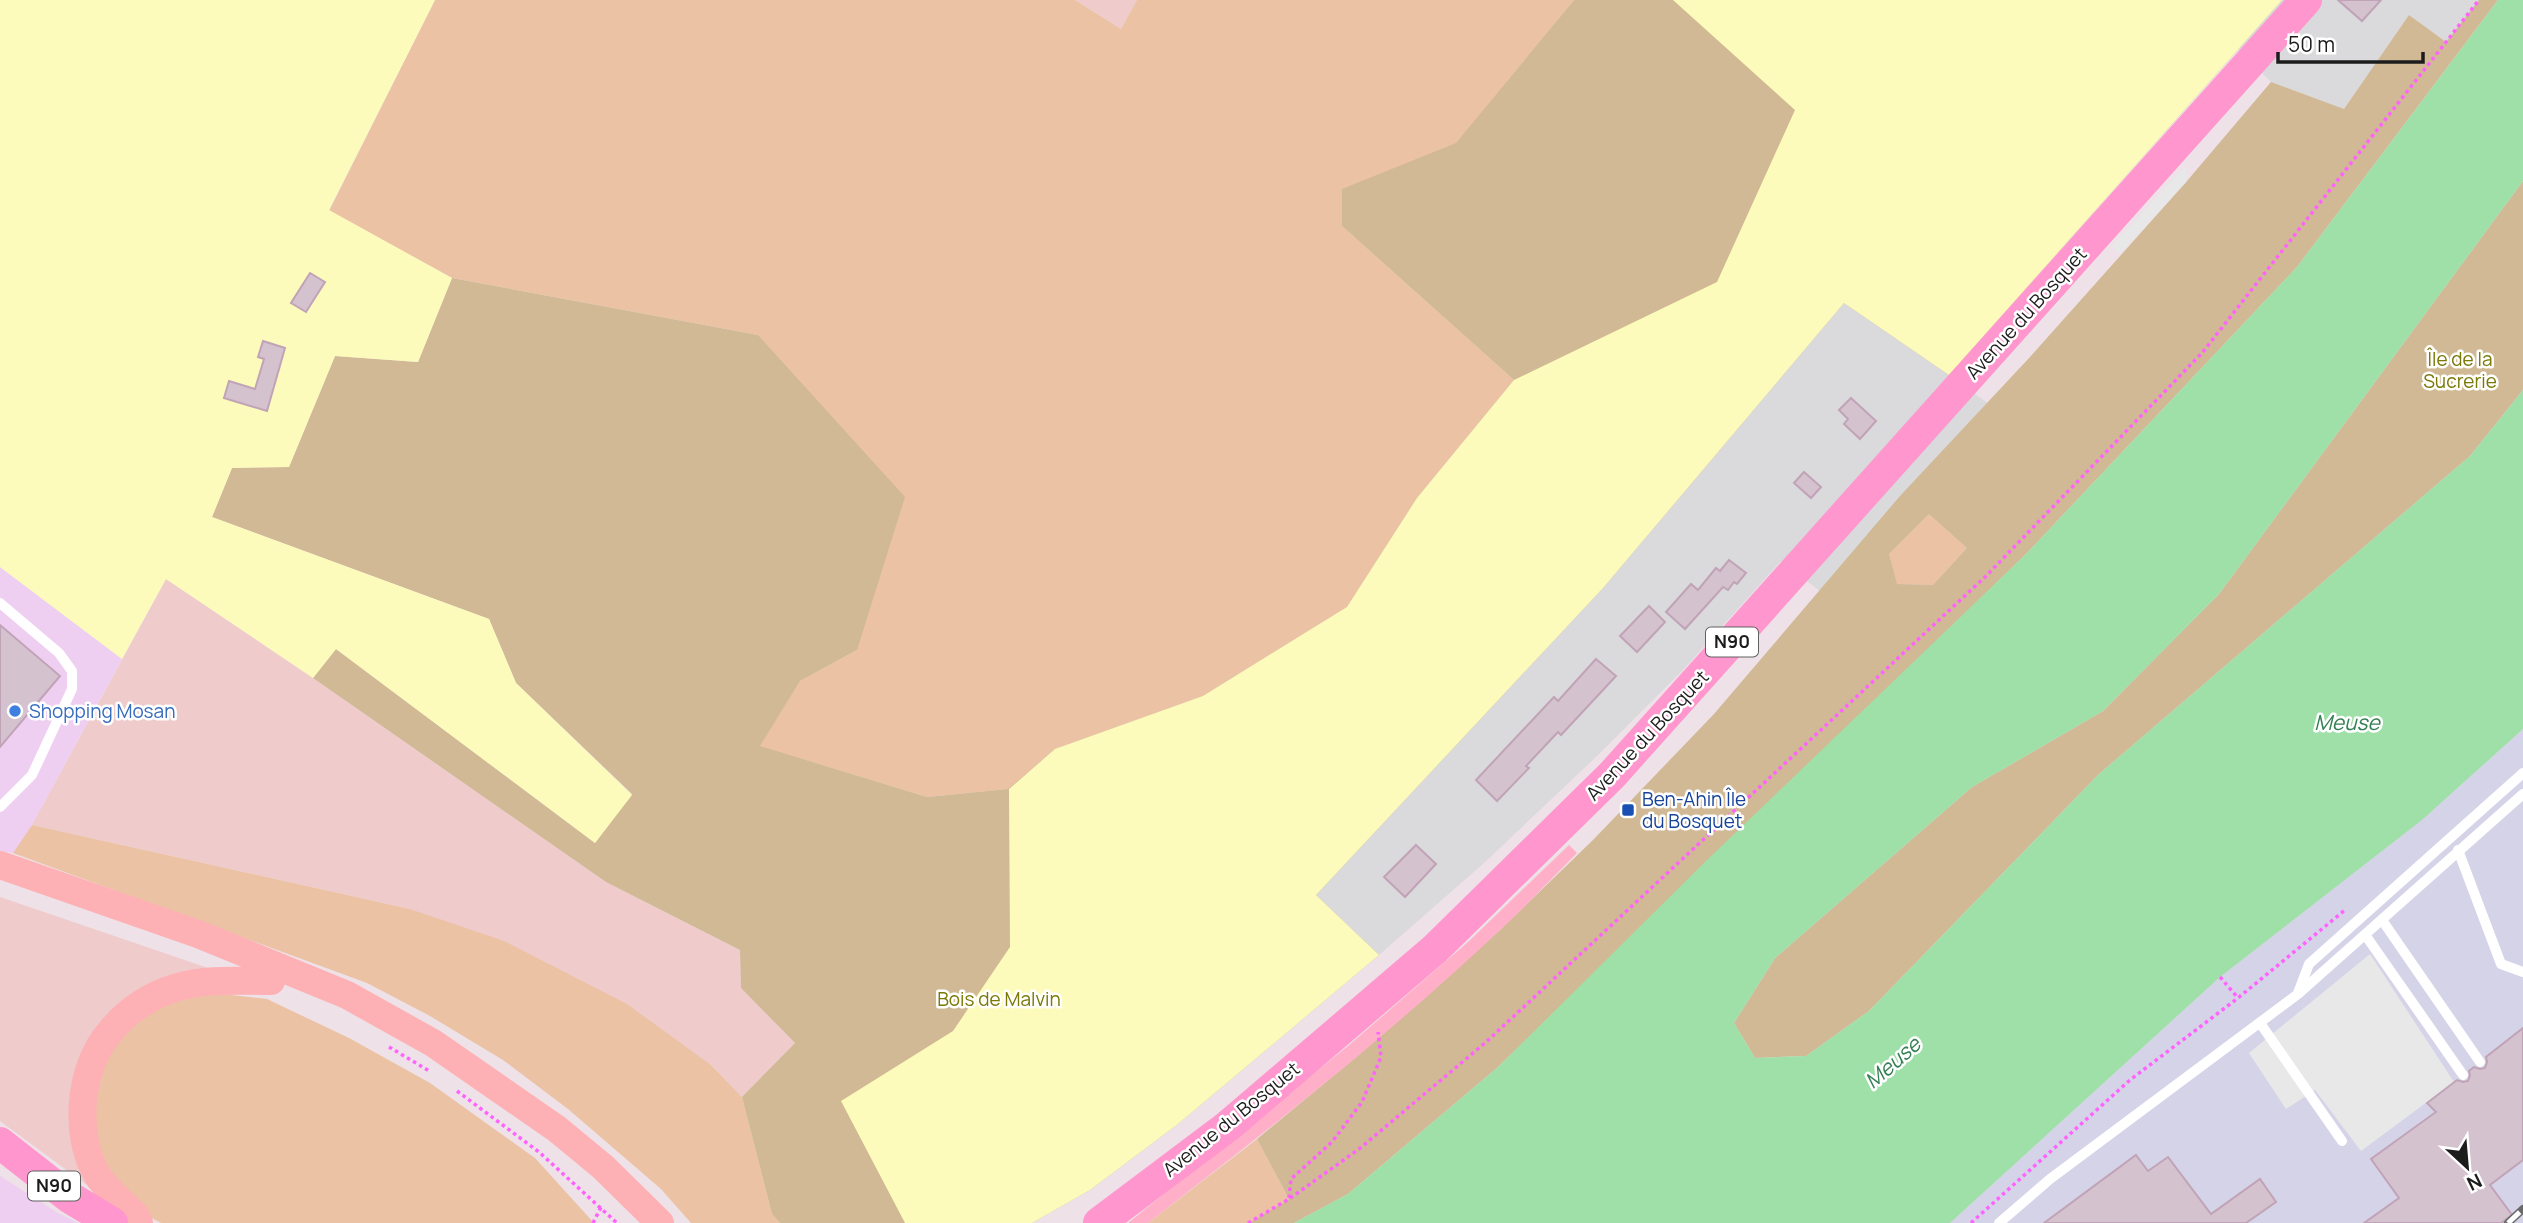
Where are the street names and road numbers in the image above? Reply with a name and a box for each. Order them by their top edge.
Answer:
street label: Avenue du Bosquet [1960,241,2092,385]
road number: N90 [1706,628,1758,656]
street label: Avenue du Bosquet [1580,664,1714,806]
street label: Avenue du Bosquet [1157,1056,1305,1182]
road number: N90 [28,1171,80,1200]

